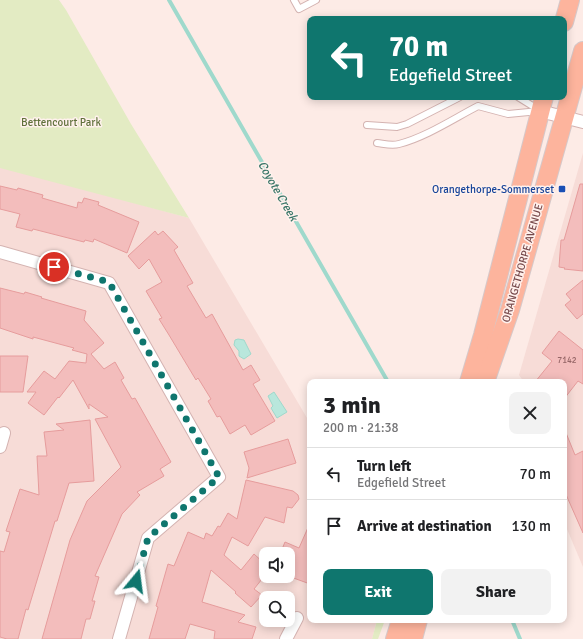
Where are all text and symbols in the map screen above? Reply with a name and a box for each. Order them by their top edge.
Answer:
text: 70 m [389,30,448,64]
icon: left [323,32,375,84]
text: Edgefield Street [389,64,512,86]
park label: Bettencourt Park [21,116,101,129]
water label: Coyote Creek [254,158,301,225]
place label: Orangethorpe-Sommerset [432,183,554,196]
marker: Orangethorpe-Sommerset [557,184,567,194]
street label: ORANGETHORPE AVENUE [499,202,546,324]
pin [37,250,71,284]
icon: arrive [43,256,65,278]
house number: 7142 [557,355,577,366]
text: 3 min [323,390,381,420]
button: close [509,392,551,434]
text: 200 m · 21:38 [323,420,399,436]
text: Turn left [357,457,411,475]
icon: left [323,463,345,485]
text: 70 m [520,465,551,483]
text: Edgefield Street [357,475,446,491]
icon: arrive [323,515,345,537]
text: Arrive at destination [357,517,492,535]
text: 130 m [511,517,551,535]
map controls [259,547,295,627]
button: sound [259,547,295,583]
position arrow [115,560,157,602]
button: Exit [323,569,433,615]
button: Share [441,569,551,615]
button: search [259,591,295,627]

